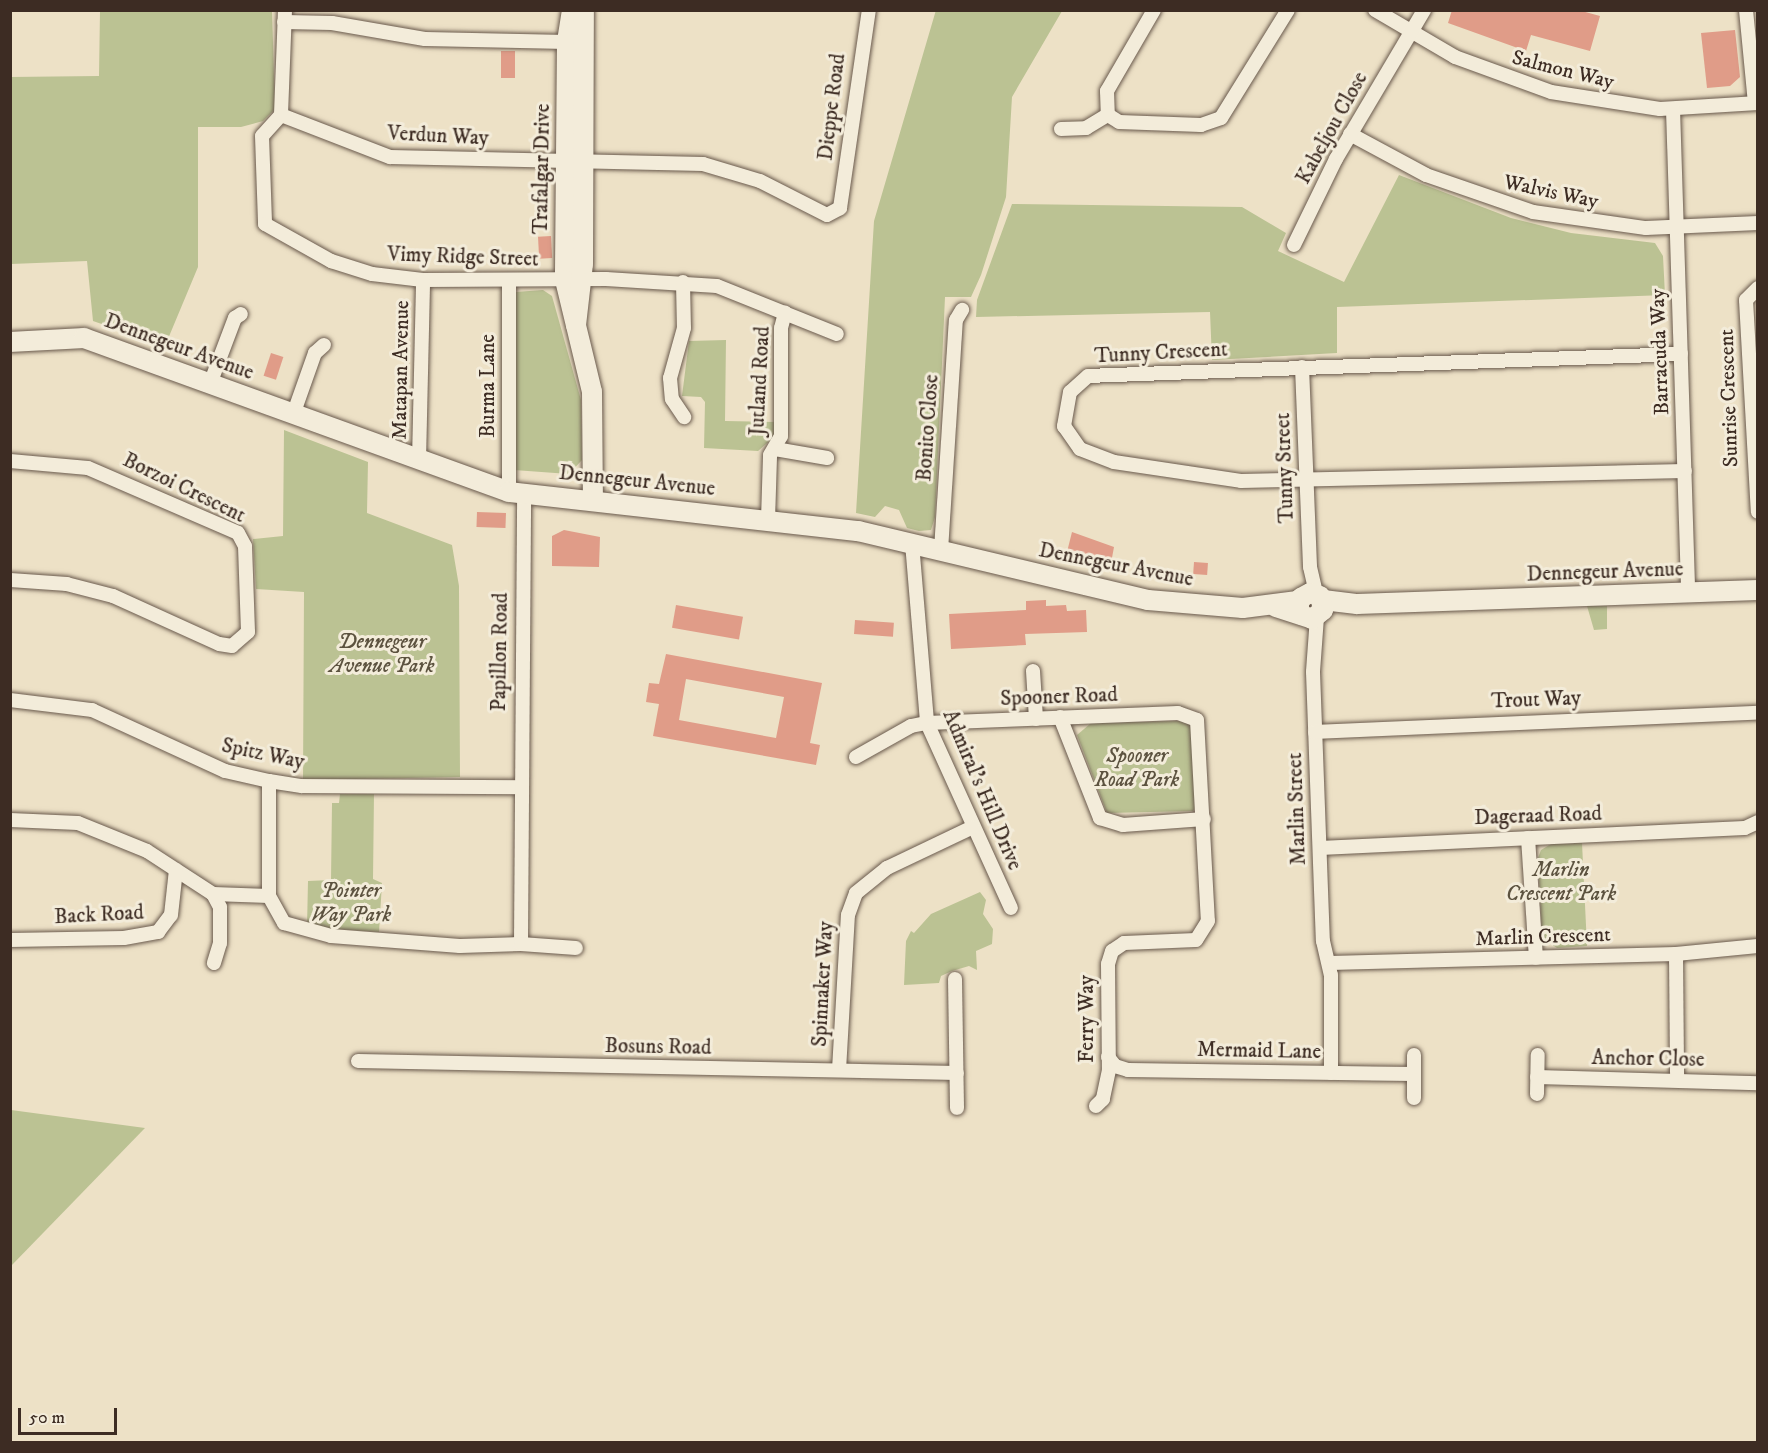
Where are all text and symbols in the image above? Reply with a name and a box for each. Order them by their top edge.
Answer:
street label: Salmon Way [1509,45,1617,95]
street label: Dieppe Road [813,52,851,162]
street label: Kabeljou Close [1291,67,1373,189]
street label: Trafalgar Drive [528,103,556,235]
street label: Verdun Way [387,121,489,151]
street label: Walvis Way [1501,170,1601,214]
street label: Vimy Ridge Street [387,242,539,272]
street label: Barracuda Way [1645,288,1675,416]
street label: Matapan Avenue [387,300,415,440]
street label: Dennegeur Avenue [101,308,257,386]
street label: Jutland Road [745,326,775,436]
street label: Sunrise Crescent [1714,328,1744,468]
street label: Burma Lane [475,334,501,438]
street label: Tunny Crescent [1094,337,1228,369]
street label: Bonito Close [912,374,944,482]
street label: Tunny Street [1270,412,1300,524]
street label: Borzoi Crescent [119,447,249,529]
street label: Dennegeur Avenue [558,460,716,502]
street label: Dennegeur Avenue [1037,538,1195,592]
street label: Dennegeur Avenue [1526,557,1684,587]
street label: Papillon Road [486,592,514,712]
park label: Dennegeur Avenue Park [329,629,435,679]
street label: Spooner Road [1000,682,1118,712]
street label: Trout Way [1491,686,1581,714]
street label: Admiral's Hill Drive [937,706,1027,874]
street label: Spitz Way [219,733,307,775]
park label: Spooner Road Park [1095,743,1179,793]
street label: Marlin Street [1282,752,1312,866]
street label: Dageraad Road [1474,801,1602,831]
park label: Marlin Crescent Park [1506,857,1616,907]
park label: Pointer Way Park [311,878,391,928]
street label: Back Road [54,900,144,930]
street label: Spinnaker Way [807,921,839,1047]
street label: Marlin Crescent [1475,922,1611,952]
street label: Ferry Way [1074,975,1100,1063]
street label: Bosuns Road [604,1033,712,1061]
street label: Mermaid Lane [1197,1037,1321,1065]
street label: Anchor Close [1591,1045,1705,1073]
scale bar [21,1396,120,1434]
text: 50 m [29,1407,65,1429]

